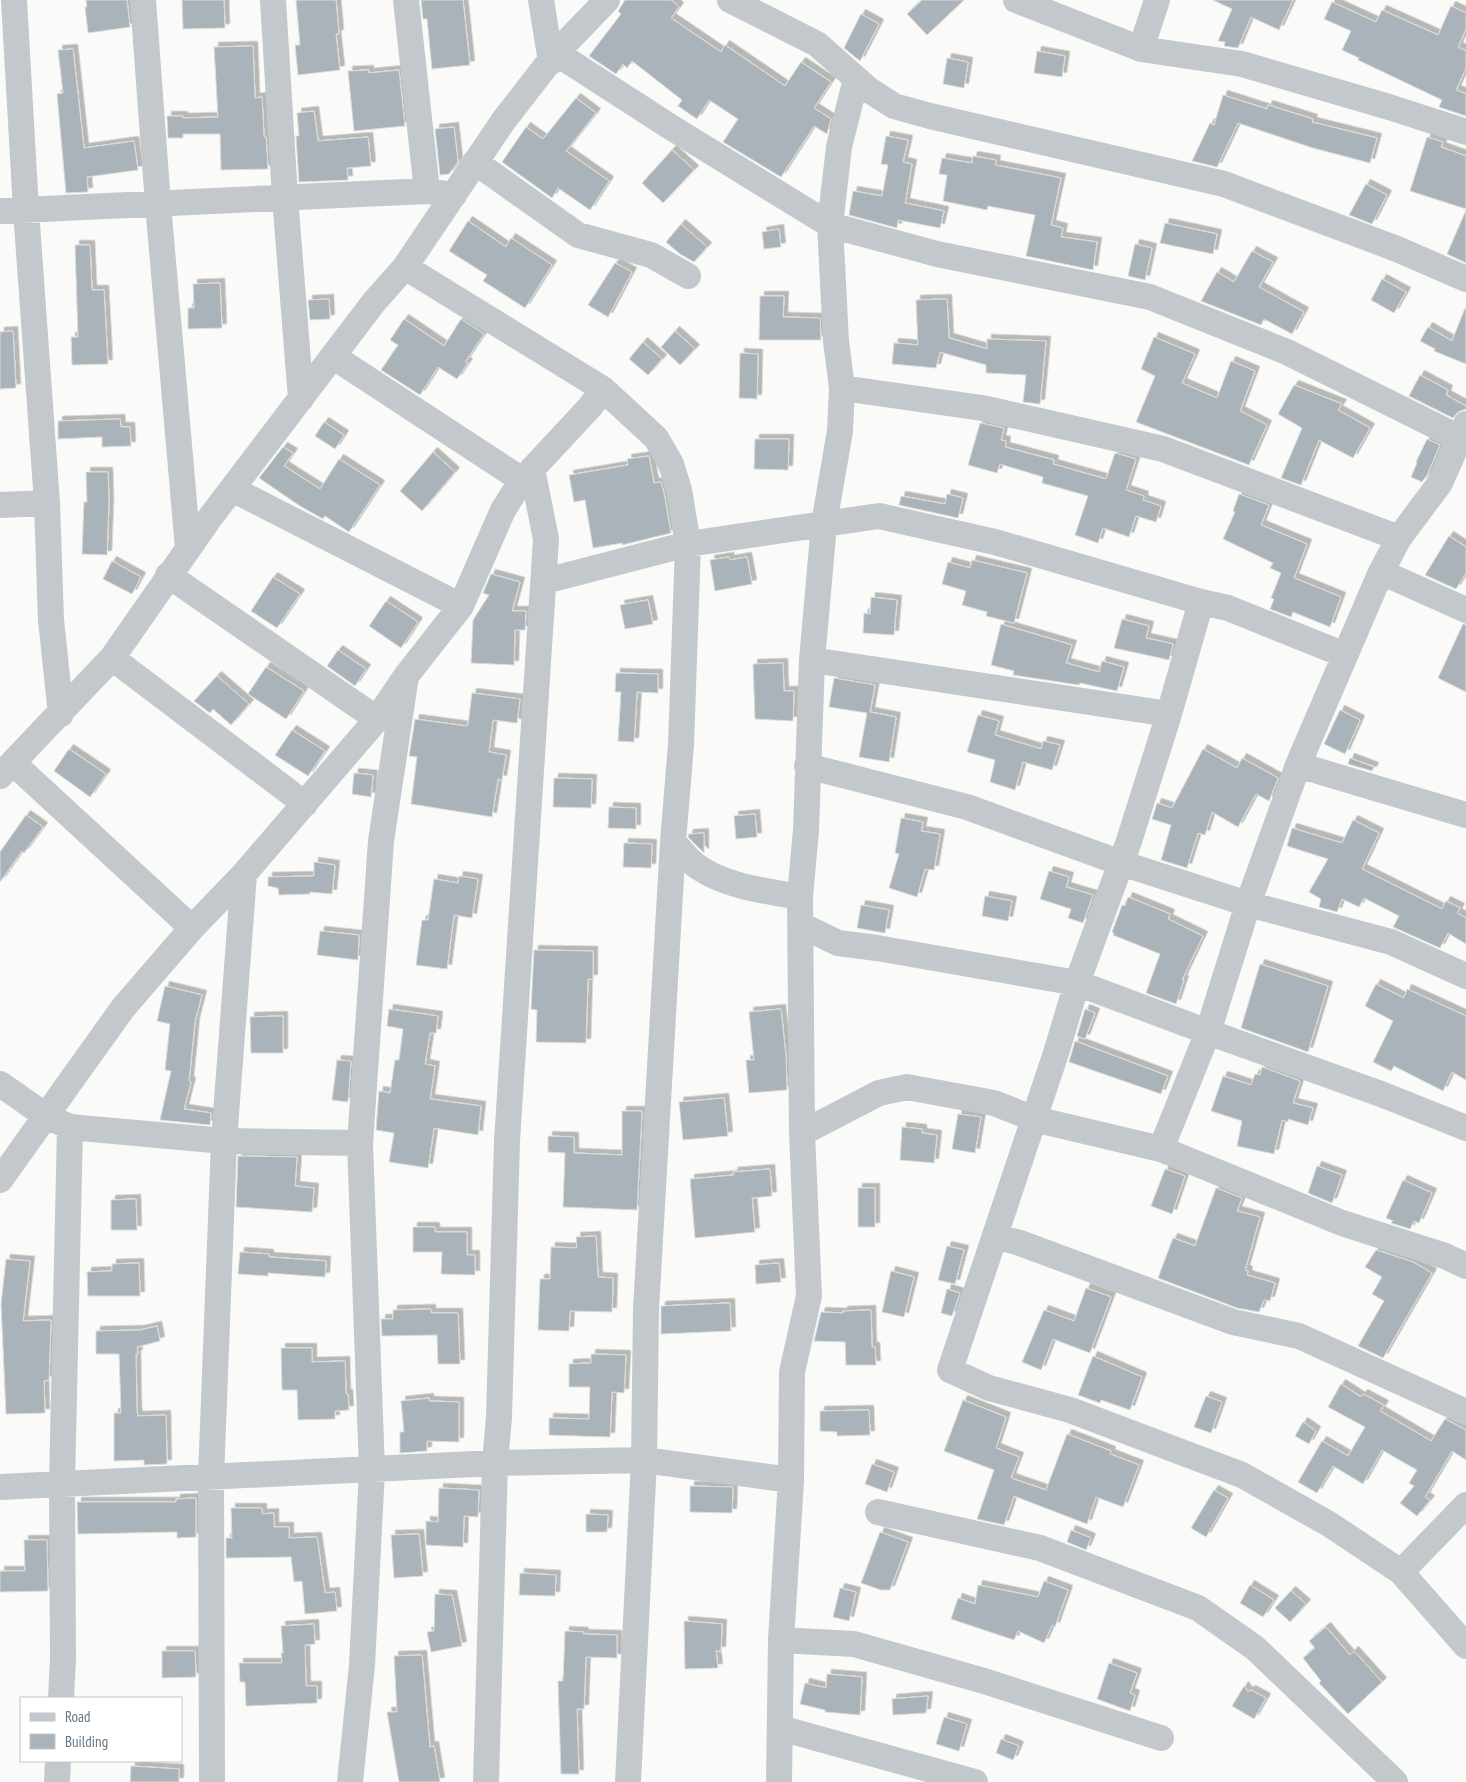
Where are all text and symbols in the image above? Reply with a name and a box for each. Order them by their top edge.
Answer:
legend [20,1697,182,1762]
text: Road [65,1707,91,1726]
text: Building [65,1732,108,1751]

